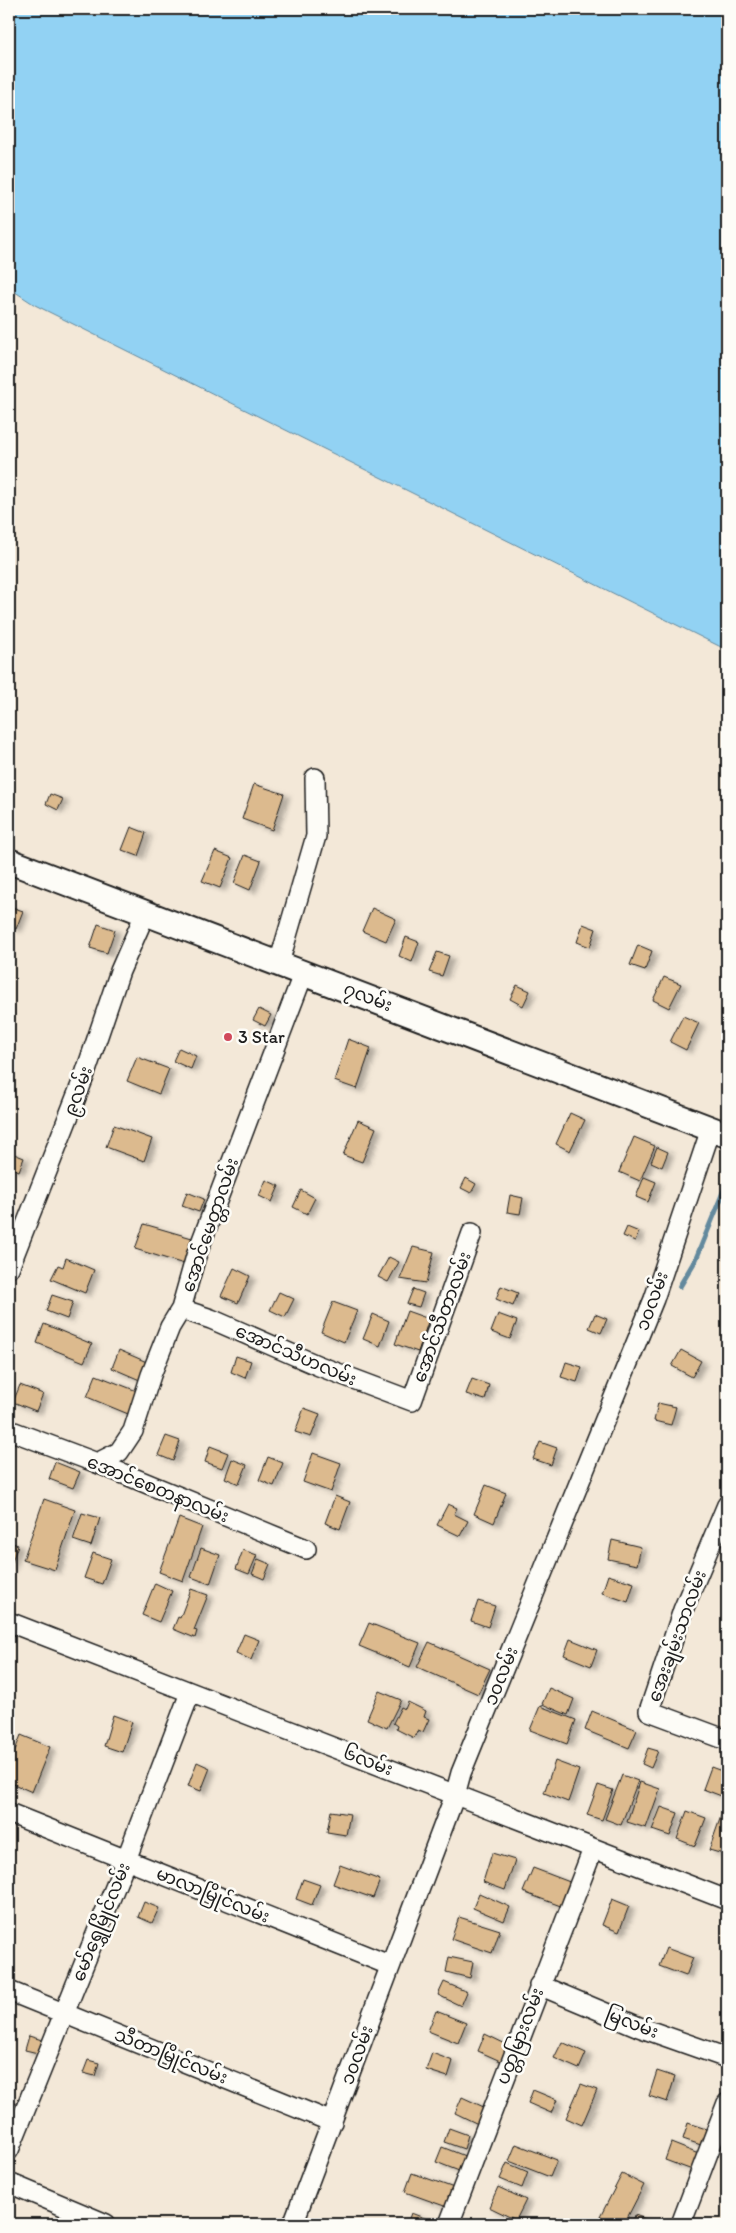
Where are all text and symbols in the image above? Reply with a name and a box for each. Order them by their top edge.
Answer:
street label: ၇လမ်း [339,976,396,1020]
place label: 3 Star [238,1026,285,1048]
marker: 3 Star [222,1031,234,1043]
street label: ၉လမ်း [57,1062,101,1120]
street label: အောင်မေတ္တာလမ်း [175,1154,247,1296]
street label: အောင်သီတာလမ်း [405,1248,476,1385]
street label: ၁၀လမ်း [629,1268,673,1334]
street label: အောင်သီဟလမ်း [232,1317,361,1390]
street label: အောင်စေတနာလမ်း [82,1449,233,1531]
street label: အေးချမ်းသာလမ်း [641,1566,715,1706]
street label: ၁၀လမ်း [477,1643,523,1709]
street label: ၆လမ်း [340,1740,397,1781]
street label: မော်ရွှေမြိုင်လမ်း [64,1858,139,1986]
street label: မာလာမြိုင်လမ်း [152,1860,274,1931]
street label: ပတ္တမြားလမ်း [490,1984,552,2089]
street label: မြလမ်း [601,2001,662,2047]
street label: သီတာမြိုင်လမ်း [110,2021,232,2092]
street label: ၁၀လမ်း [334,2022,378,2088]

